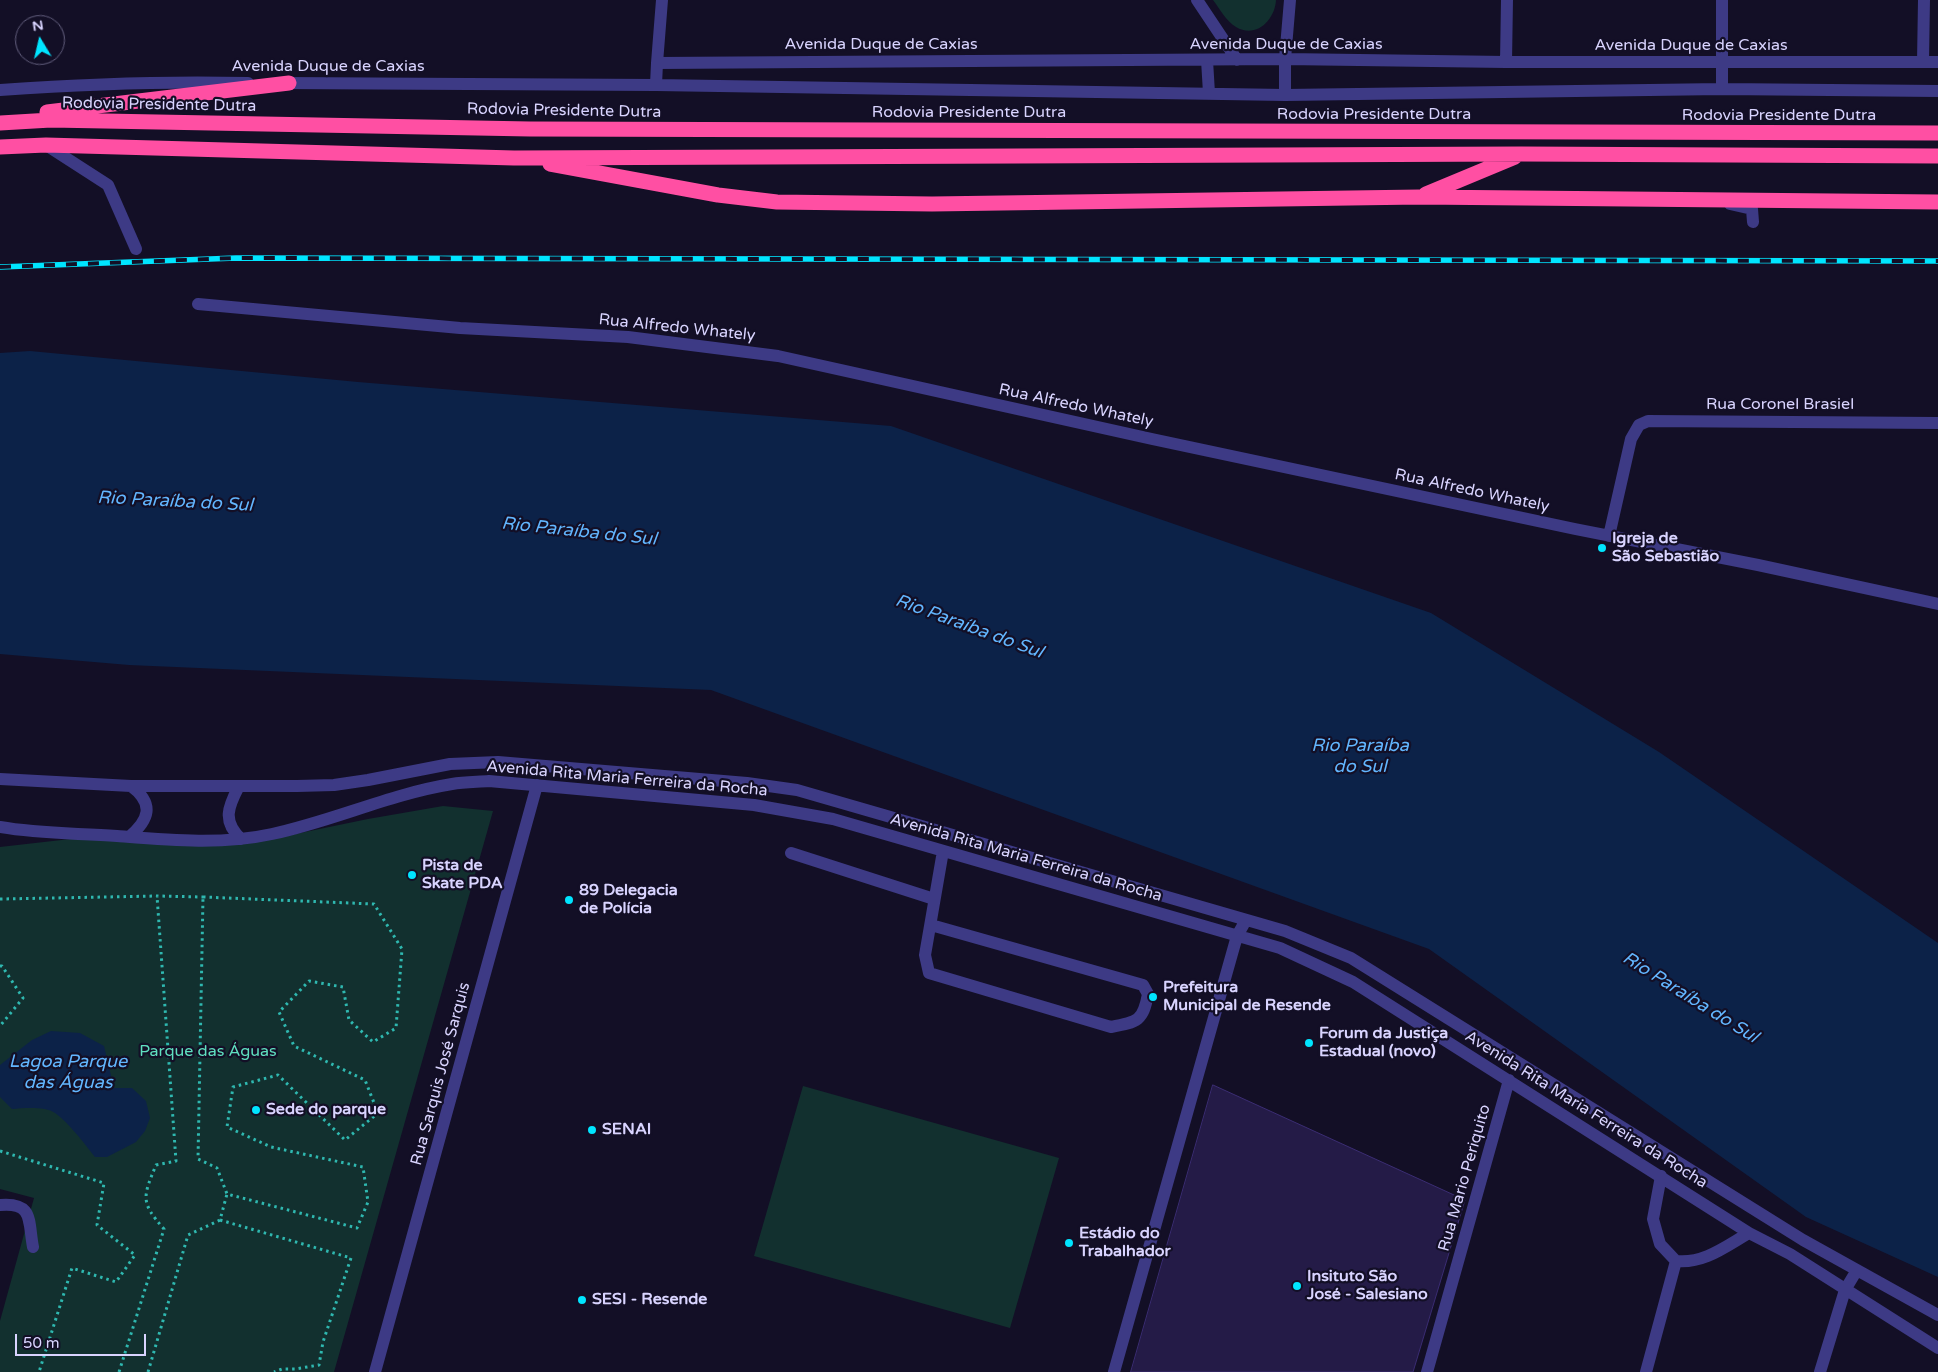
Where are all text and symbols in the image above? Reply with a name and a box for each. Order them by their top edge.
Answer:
north arrow [15,15,65,65]
text: N [31,16,45,35]
street label: Avenida Duque de Caxias [784,35,978,55]
street label: Avenida Duque de Caxias [1189,35,1383,55]
street label: Avenida Duque de Caxias [1594,36,1788,56]
street label: Avenida Duque de Caxias [231,57,425,77]
street label: Rodovia Presidente Dutra [62,94,256,116]
street label: Rodovia Presidente Dutra [467,100,661,122]
street label: Rodovia Presidente Dutra [872,103,1066,123]
street label: Rodovia Presidente Dutra [1277,105,1471,125]
street label: Rodovia Presidente Dutra [1682,106,1876,126]
street label: Rua Alfredo Whately [598,310,756,346]
street label: Rua Alfredo Whately [997,380,1155,432]
street label: Rua Coronel Brasiel [1706,395,1854,415]
street label: Rua Alfredo Whately [1393,465,1551,517]
water label: Rio Paraíba do Sul [97,487,253,517]
water label: Rio Paraíba do Sul [500,513,658,551]
place label: Igreja de São Sebastião [1612,529,1719,567]
marker: Igreja de São Sebastião [1596,542,1608,554]
water label: Rio Paraíba do Sul [892,590,1046,664]
water label: Rio Paraíba do Sul [1311,735,1409,778]
street label: Avenida Rita Maria Ferreira da Rocha [486,757,768,801]
street label: Avenida Rita Maria Ferreira da Rocha [888,810,1164,906]
place label: Pista de Skate PDA [422,856,503,894]
marker: Pista de Skate PDA [406,869,418,881]
place label: 89 Delegacia de Polícia [579,881,678,919]
marker: 89 Delegacia de Polícia [563,894,575,906]
water label: Rio Paraíba do Sul [1618,948,1762,1048]
place label: Prefeitura Municipal de Resende [1163,978,1331,1016]
street label: Rua Sarquis José Sarquis [407,980,475,1168]
marker: Prefeitura Municipal de Resende [1147,991,1159,1003]
place label: Forum da Justiça Estadual (novo) [1319,1024,1448,1062]
street label: Avenida Rita Maria Ferreira da Rocha [1461,1027,1711,1193]
marker: Forum da Justiça Estadual (novo) [1303,1037,1315,1049]
park label: Parque das Águas [139,1042,277,1062]
water label: Lagoa Parque das Águas [9,1051,127,1094]
place label: Sede do parque [266,1100,386,1120]
street label: Rua Mario Periquito [1435,1102,1495,1254]
marker: Sede do parque [250,1104,262,1116]
place label: SENAI [602,1120,651,1140]
marker: SENAI [586,1124,598,1136]
place label: Estádio do Trabalhador [1079,1224,1171,1262]
marker: Estádio do Trabalhador [1063,1237,1075,1249]
place label: Insituto São José - Salesiano [1307,1267,1428,1305]
marker: Insituto São José - Salesiano [1291,1280,1303,1292]
place label: SESI - Resende [592,1290,707,1310]
marker: SESI - Resende [576,1294,588,1306]
scale bar [18,1324,149,1356]
text: 50 m [23,1334,60,1352]

